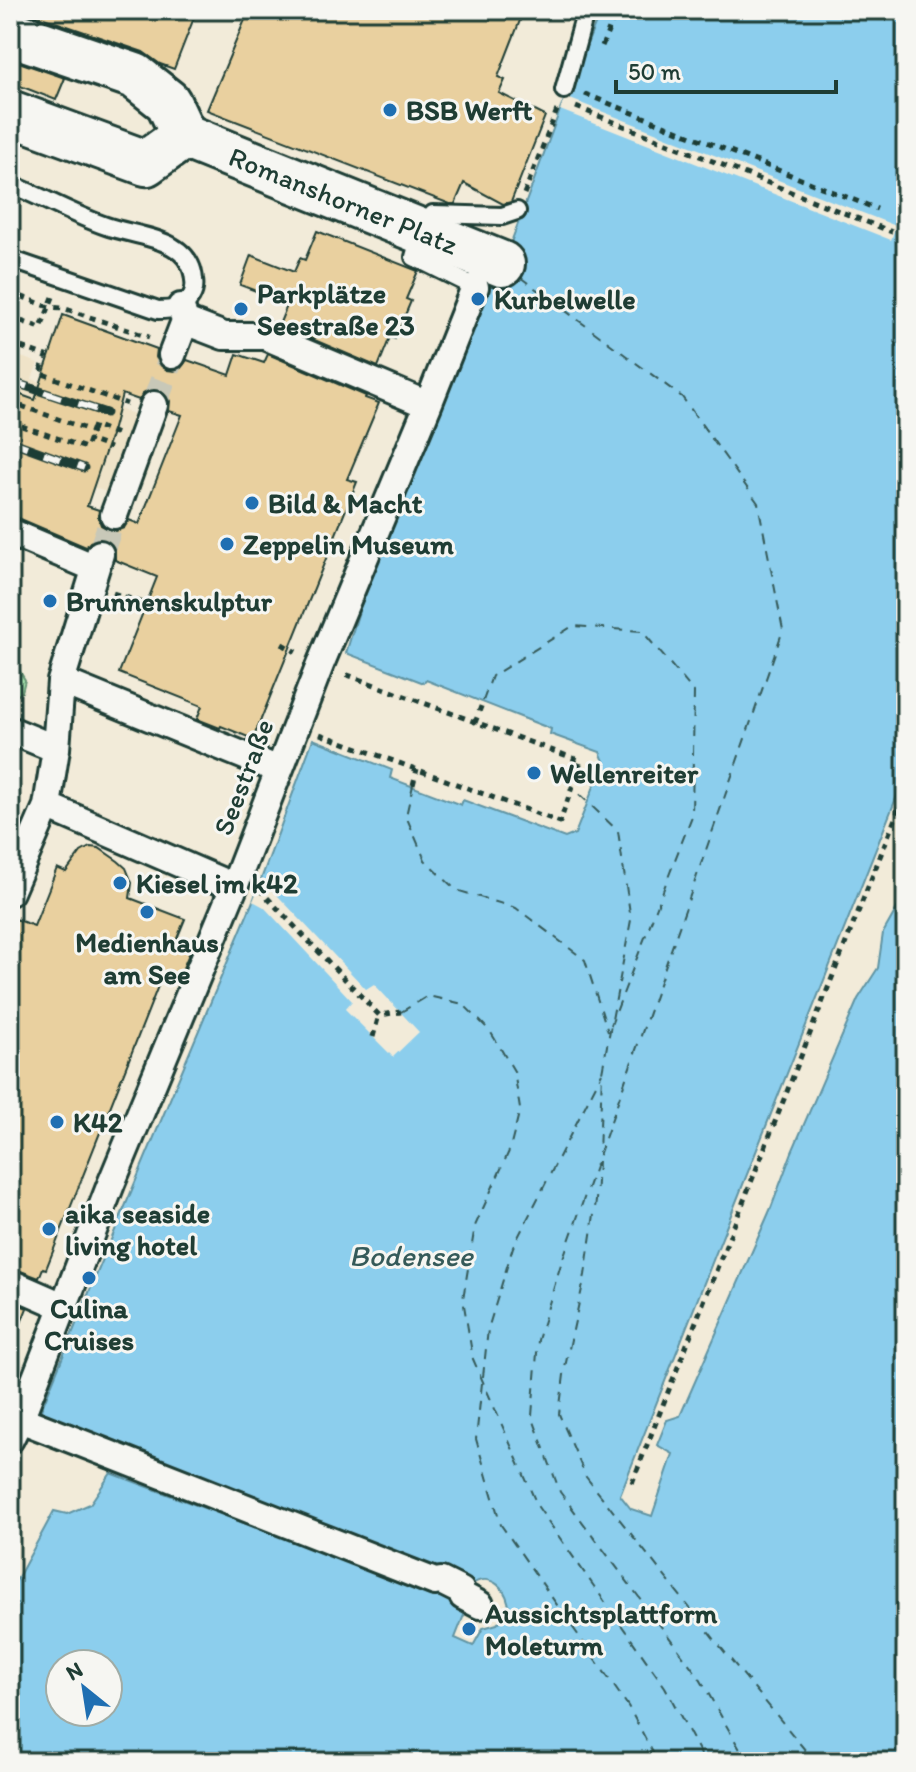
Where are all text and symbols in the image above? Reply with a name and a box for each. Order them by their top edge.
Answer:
scale bar [616,44,836,94]
text: 50 m [628,57,681,86]
place label: BSB Werft [406,93,533,127]
marker: BSB Werft [381,101,399,119]
street label: Romanshorner Platz [224,139,463,262]
place label: Parkplätze Seestraße 23 [257,276,415,342]
place label: Kurbelwelle [494,282,636,316]
marker: Kurbelwelle [469,290,487,308]
marker: Parkplätze Seestraße 23 [232,300,250,318]
place label: Bild & Macht [268,486,423,520]
marker: Bild & Macht [243,494,261,512]
place label: Zeppelin Museum [243,527,454,561]
marker: Zeppelin Museum [218,535,236,553]
place label: Brunnenskulptur [66,584,273,618]
marker: Brunnenskulptur [41,592,59,610]
street label: Seestraße [205,714,281,840]
place label: Wellenreiter [550,756,699,790]
marker: Wellenreiter [525,764,543,782]
place label: Kiesel im k42 [136,866,298,900]
marker: Kiesel im k42 [111,874,129,892]
marker: Medienhaus am See [138,903,156,921]
place label: Medienhaus am See [75,925,219,991]
place label: K42 [73,1105,123,1139]
marker: K42 [48,1113,66,1131]
place label: aika seaside living hotel [65,1196,210,1262]
marker: aika seaside living hotel [40,1220,58,1238]
water label: Bodensee [349,1237,475,1274]
marker: Culina Cruises [80,1269,98,1287]
place label: Culina Cruises [44,1291,134,1357]
place label: Aussichtsplattform Moleturm [484,1596,718,1662]
marker: Aussichtsplattform Moleturm [460,1620,478,1638]
north arrow [44,1648,124,1728]
text: N [61,1656,87,1687]

